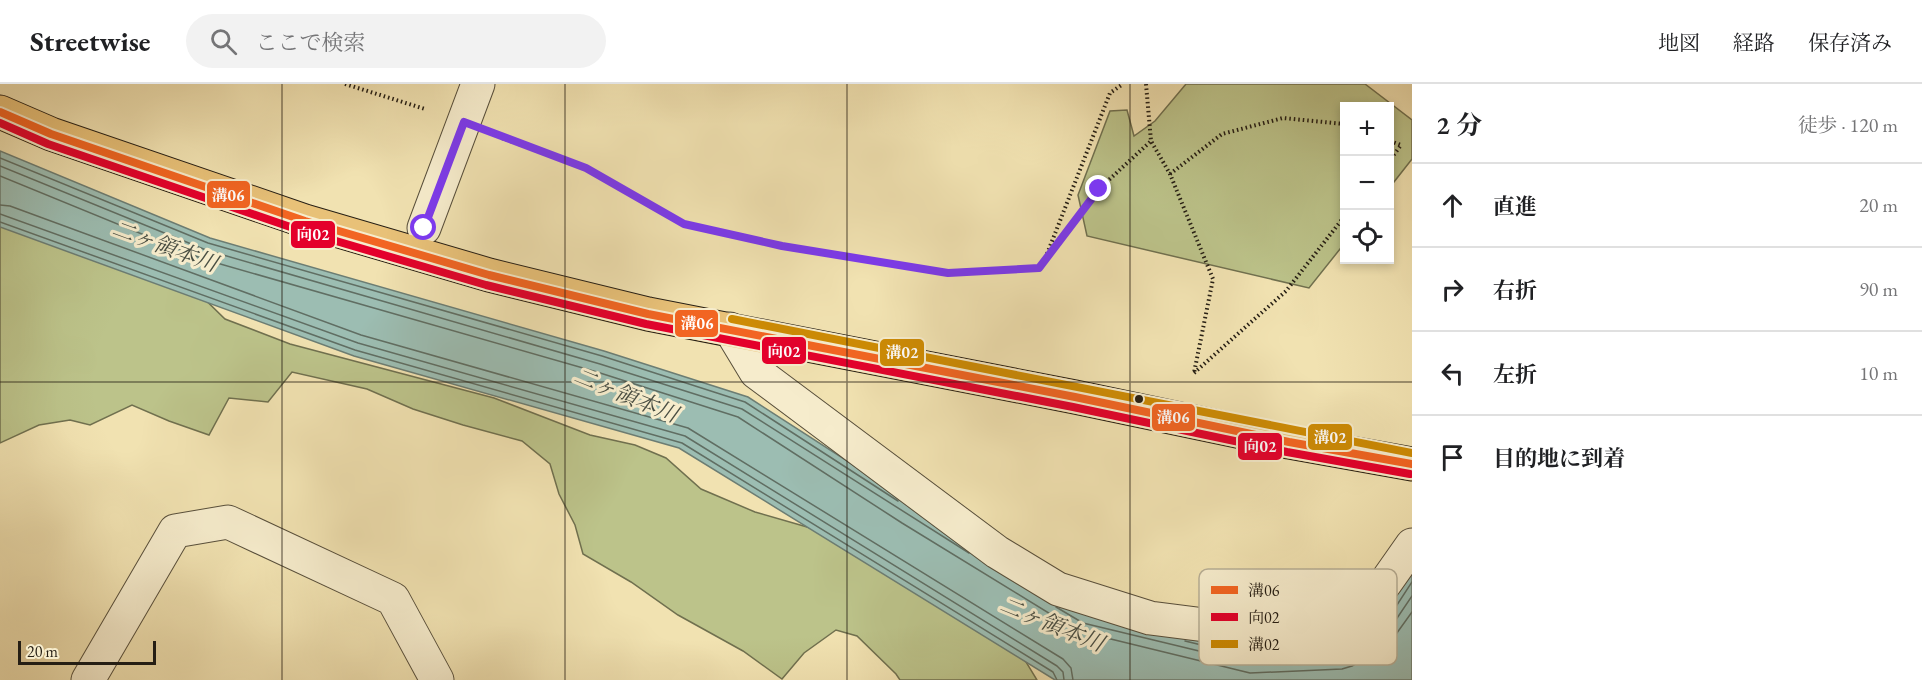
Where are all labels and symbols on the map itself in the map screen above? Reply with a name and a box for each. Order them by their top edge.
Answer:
route end [1085,175,1111,201]
line badge: 溝06 [206,180,251,209]
text: 溝06 [212,185,245,206]
water label: 二ヶ領本川 [108,214,224,279]
route start [410,214,436,240]
line badge: 向02 [290,220,336,249]
text: 向02 [297,224,330,245]
line badge: 溝06 [674,309,719,338]
text: 溝06 [681,313,714,334]
line badge: 向02 [761,336,807,365]
line badge: 溝02 [879,338,925,367]
text: 向02 [768,341,801,362]
text: 溝02 [886,342,919,363]
water label: 二ヶ領本川 [570,361,684,430]
unlabelled marker [1133,393,1145,405]
line badge: 溝06 [1151,403,1196,432]
text: 溝06 [1157,407,1190,428]
line badge: 溝02 [1307,423,1353,451]
text: 溝02 [1314,427,1347,448]
line badge: 向02 [1237,432,1283,461]
text: 向02 [1244,436,1277,457]
legend [1199,569,1397,665]
text: 溝06 [1248,580,1280,601]
water label: 二ヶ領本川 [996,590,1110,659]
text: 向02 [1248,607,1280,628]
text: 溝02 [1248,634,1280,655]
scale bar [18,638,156,666]

